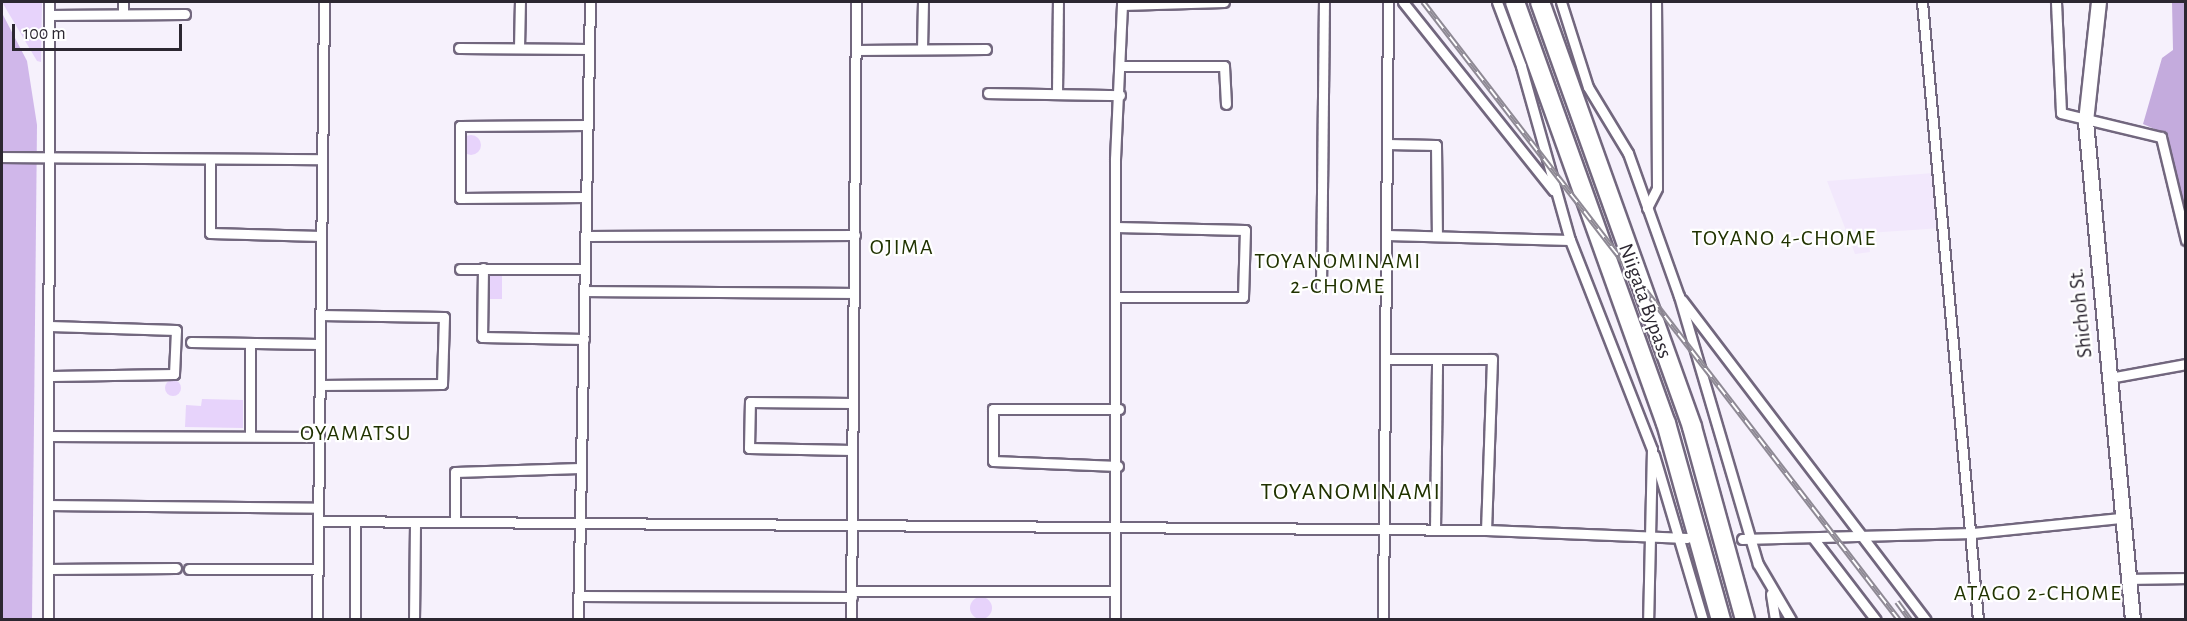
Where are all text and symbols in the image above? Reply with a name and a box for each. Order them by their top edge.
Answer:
scale bar [15,12,184,50]
text: 100 m [23,25,66,43]
district label: TOYANO 4-CHOME [1691,226,1877,252]
district label: OJIMA [870,235,934,261]
street label: Niigata Bypass [1613,240,1677,362]
district label: TOYANOMINAMI 2-CHOME [1254,248,1422,300]
street label: Shichoh St. [2064,267,2098,359]
district label: OYAMATSU [300,421,412,447]
district label: TOYANOMINAMI [1261,479,1441,507]
district label: ATAGO 2-CHOME [1954,581,2122,607]

